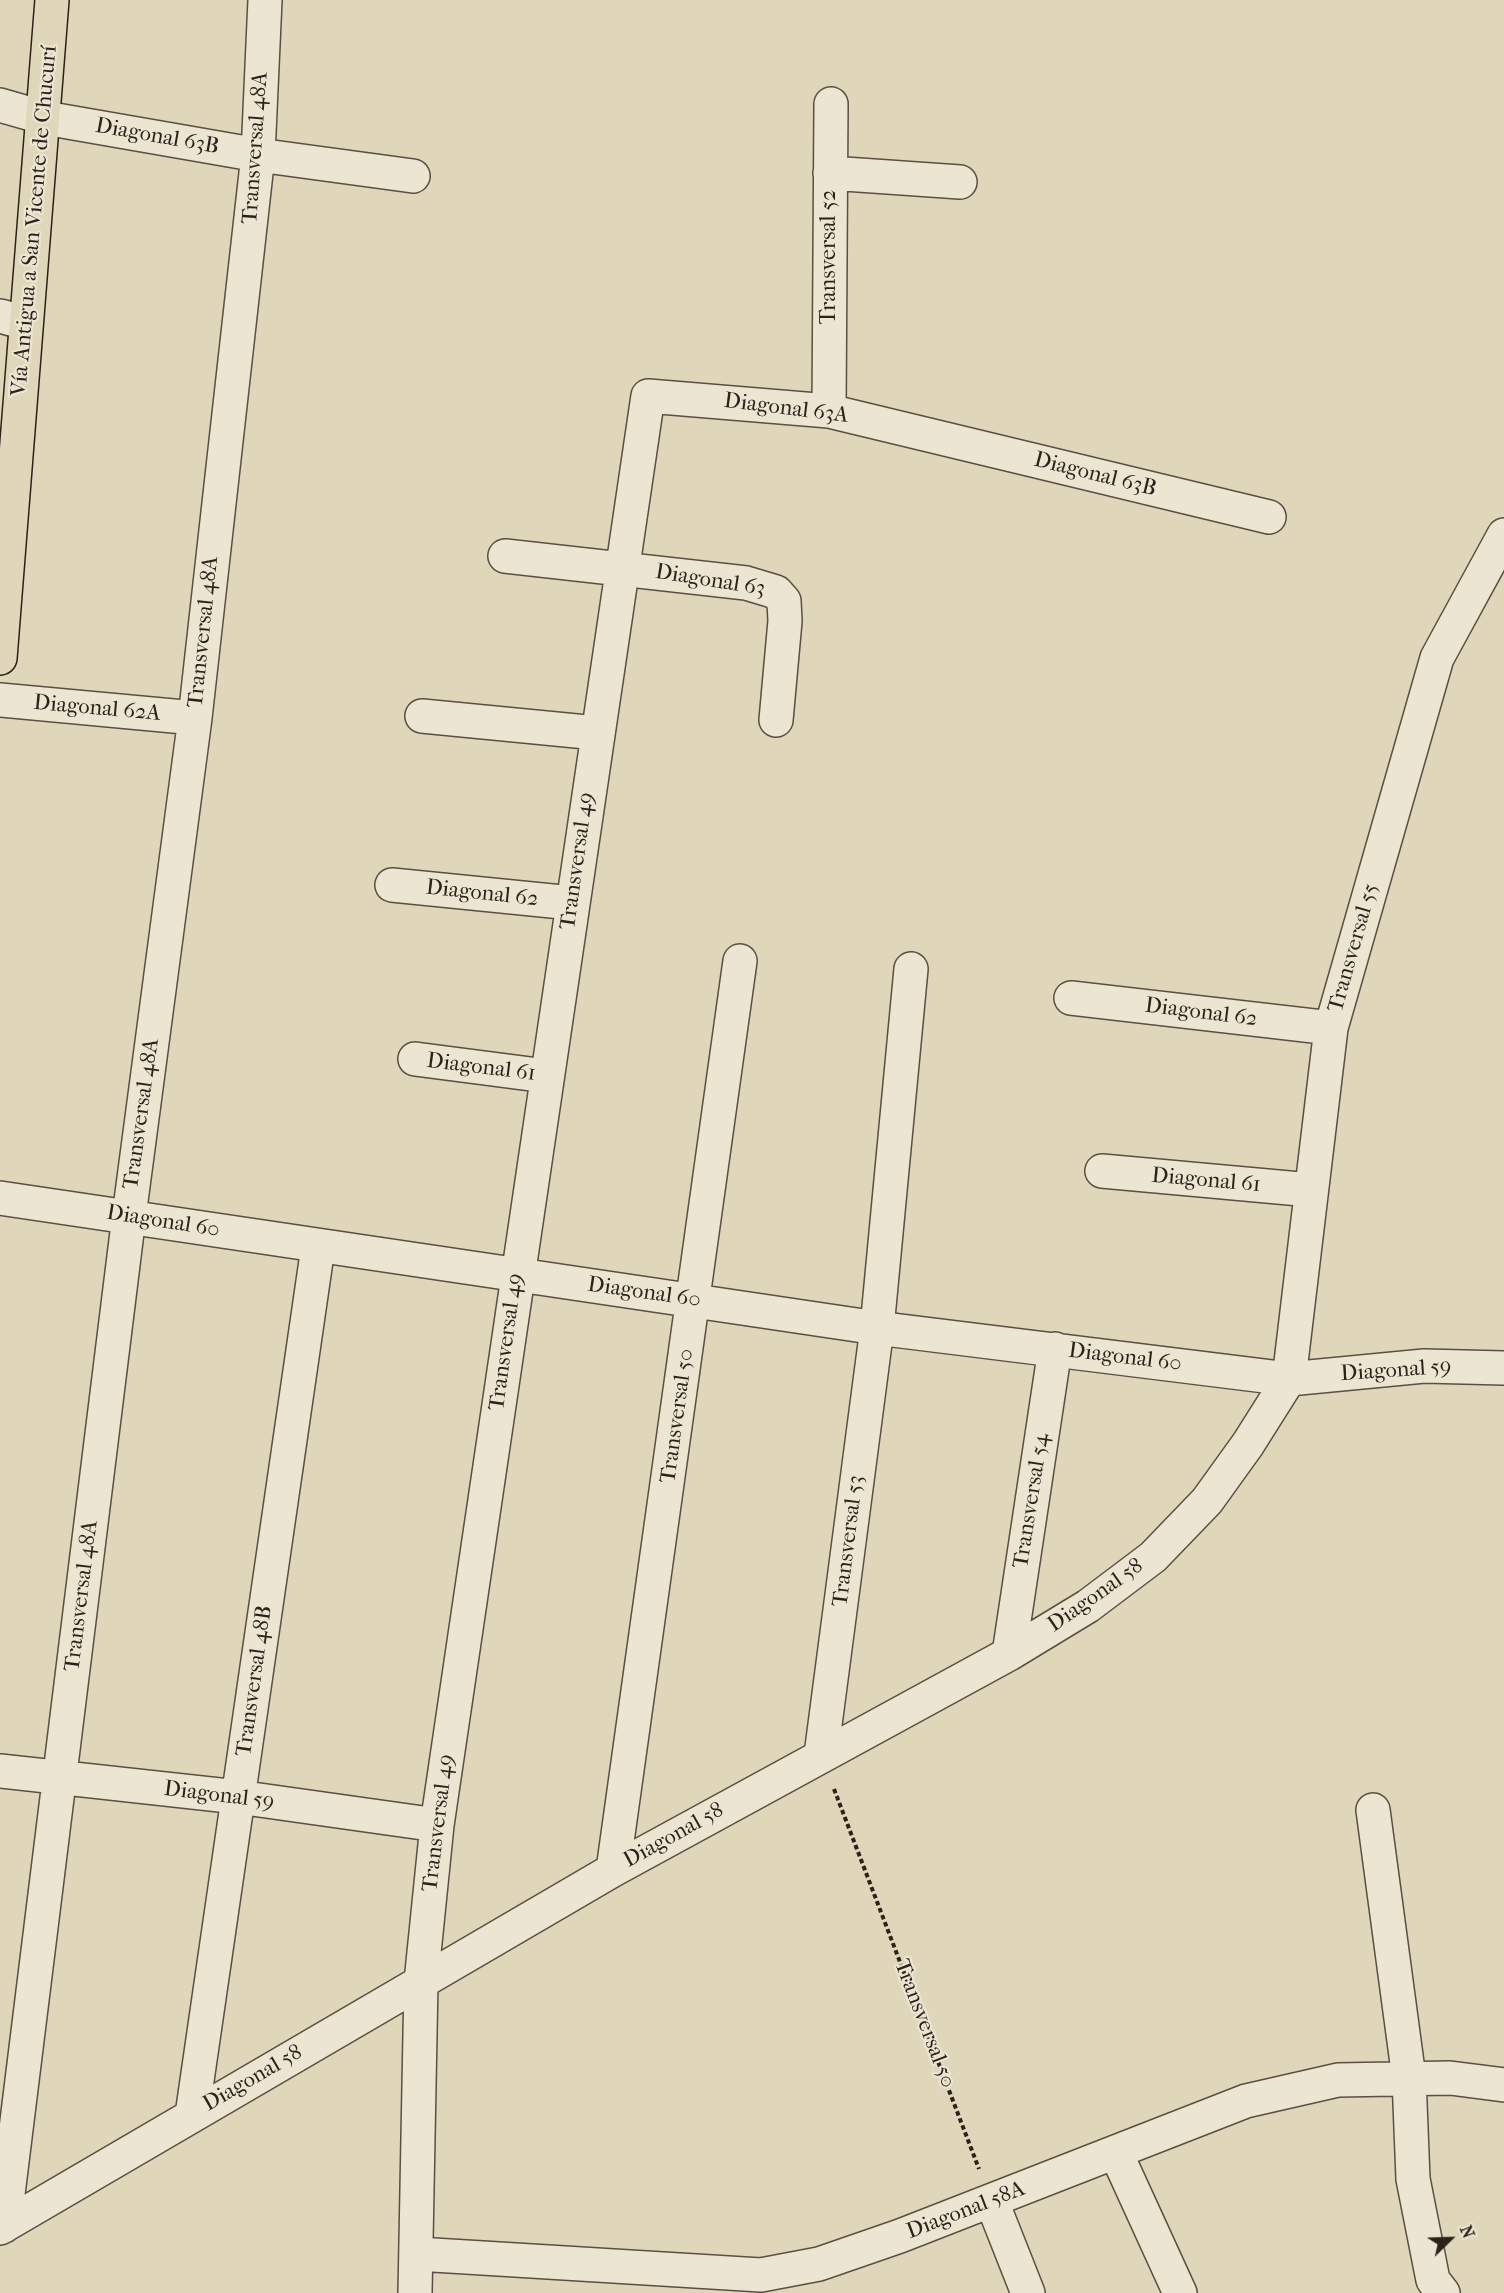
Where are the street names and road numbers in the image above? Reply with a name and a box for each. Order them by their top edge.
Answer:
street label: Vía Antigua a San Vicente de Chucurí [7,45,63,397]
street label: Transversal 48A [238,71,274,225]
street label: Diagonal 63B [93,113,221,161]
street label: Transversal 52 [817,190,843,324]
street label: Diagonal 63A [722,388,850,430]
street label: Diagonal 63B [1031,447,1159,503]
street label: Transversal 48A [183,555,225,709]
street label: Diagonal 63 [653,559,767,603]
street label: Diagonal 62A [32,690,162,728]
street label: Transversal 49 [555,791,601,931]
street label: Diagonal 62 [424,875,540,913]
street label: Transversal 55 [1323,881,1385,1015]
street label: Diagonal 62 [1143,993,1259,1033]
street label: Transversal 48A [118,1037,166,1191]
street label: Diagonal 61 [425,1048,537,1088]
street label: Diagonal 61 [1150,1163,1262,1199]
street label: Diagonal 60 [105,1200,221,1244]
street label: Transversal 49 [484,1272,530,1412]
street label: Diagonal 60 [586,1272,702,1314]
street label: Diagonal 60 [1067,1338,1183,1378]
street label: Transversal 50 [656,1347,700,1485]
street label: Diagonal 59 [1340,1354,1452,1388]
street label: Transversal 54 [1008,1432,1056,1570]
street label: Transversal 53 [828,1474,870,1608]
street label: Transversal 48A [60,1519,104,1673]
street label: Diagonal 58 [1043,1554,1149,1638]
street label: Transversal 48B [231,1604,279,1758]
street label: Transversal 49 [417,1753,461,1893]
street label: Diagonal 59 [162,1776,276,1816]
street label: Diagonal 58 [619,1798,729,1874]
street label: Transversal 50 [887,1956,961,2092]
street label: Diagonal 58 [199,2040,307,2118]
street label: Diagonal 58A [903,2176,1029,2246]

